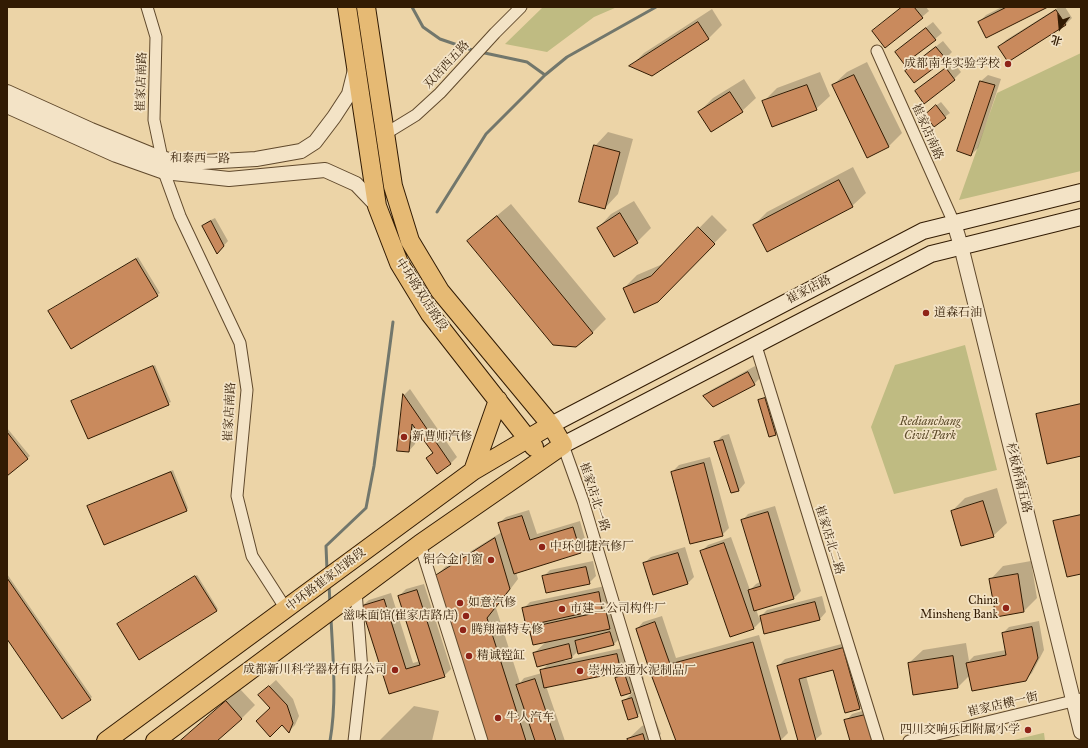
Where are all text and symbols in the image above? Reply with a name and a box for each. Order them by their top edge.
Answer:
north arrow [1040,8,1080,48]
text: 北 [1049,32,1064,48]
street label: 双店西五路 [421,38,473,92]
street label: 崔家店南路 [134,52,150,112]
place label: 成都南华实验学校 [904,57,1000,71]
marker: 成都南华实验学校 [1003,59,1013,69]
street label: 崔家店南路 [908,102,946,162]
street label: 和泰西一路 [170,151,230,167]
street label: 中环路双店路段 [392,256,450,334]
street label: 崔家店路 [784,273,834,307]
place label: 道森石油 [934,306,982,320]
marker: 道森石油 [921,308,931,318]
street label: 崔家店南路 [221,382,239,442]
park label: Redianchang Civil Park [899,415,961,443]
place label: 新曹师汽修 [412,430,472,444]
marker: 新曹师汽修 [399,432,409,442]
street label: 杉板桥南五路 [1002,441,1034,515]
street label: 崔家店北一路 [576,461,612,533]
street label: 崔家店北二路 [812,503,846,577]
place label: 中环创捷汽修厂 [550,540,634,554]
marker: 中环创捷汽修厂 [537,542,547,552]
street label: 中环路崔家店路段 [283,545,369,615]
place label: 铝合金门窗 [423,553,483,567]
marker: 铝合金门窗 [486,555,496,565]
place label: China Minsheng Bank [920,594,998,622]
place label: 如意汽修 [468,596,516,610]
marker: 如意汽修 [455,598,465,608]
place label: 市建二公司构件厂 [570,602,666,616]
marker: China Minsheng Bank [1001,603,1011,613]
marker: 市建二公司构件厂 [557,604,567,614]
place label: 滋味面馆(崔家店路店) [343,609,458,623]
marker: 滋味面馆(崔家店路店) [461,611,471,621]
place label: 腾翔福特专修 [471,623,543,637]
marker: 腾翔福特专修 [458,625,468,635]
place label: 精诚镗缸 [477,649,525,663]
marker: 精诚镗缸 [464,651,474,661]
place label: 成都新川科学器材有限公司 [243,663,387,677]
place label: 崇州运通水泥制品厂 [588,664,696,678]
marker: 成都新川科学器材有限公司 [390,665,400,675]
marker: 崇州运通水泥制品厂 [575,666,585,676]
street label: 崔家店横一街 [966,690,1040,720]
place label: 牛人汽车 [506,711,554,725]
marker: 牛人汽车 [493,713,503,723]
place label: 四川交响乐团附属小学 [900,723,1020,737]
marker: 四川交响乐团附属小学 [1023,725,1033,735]

